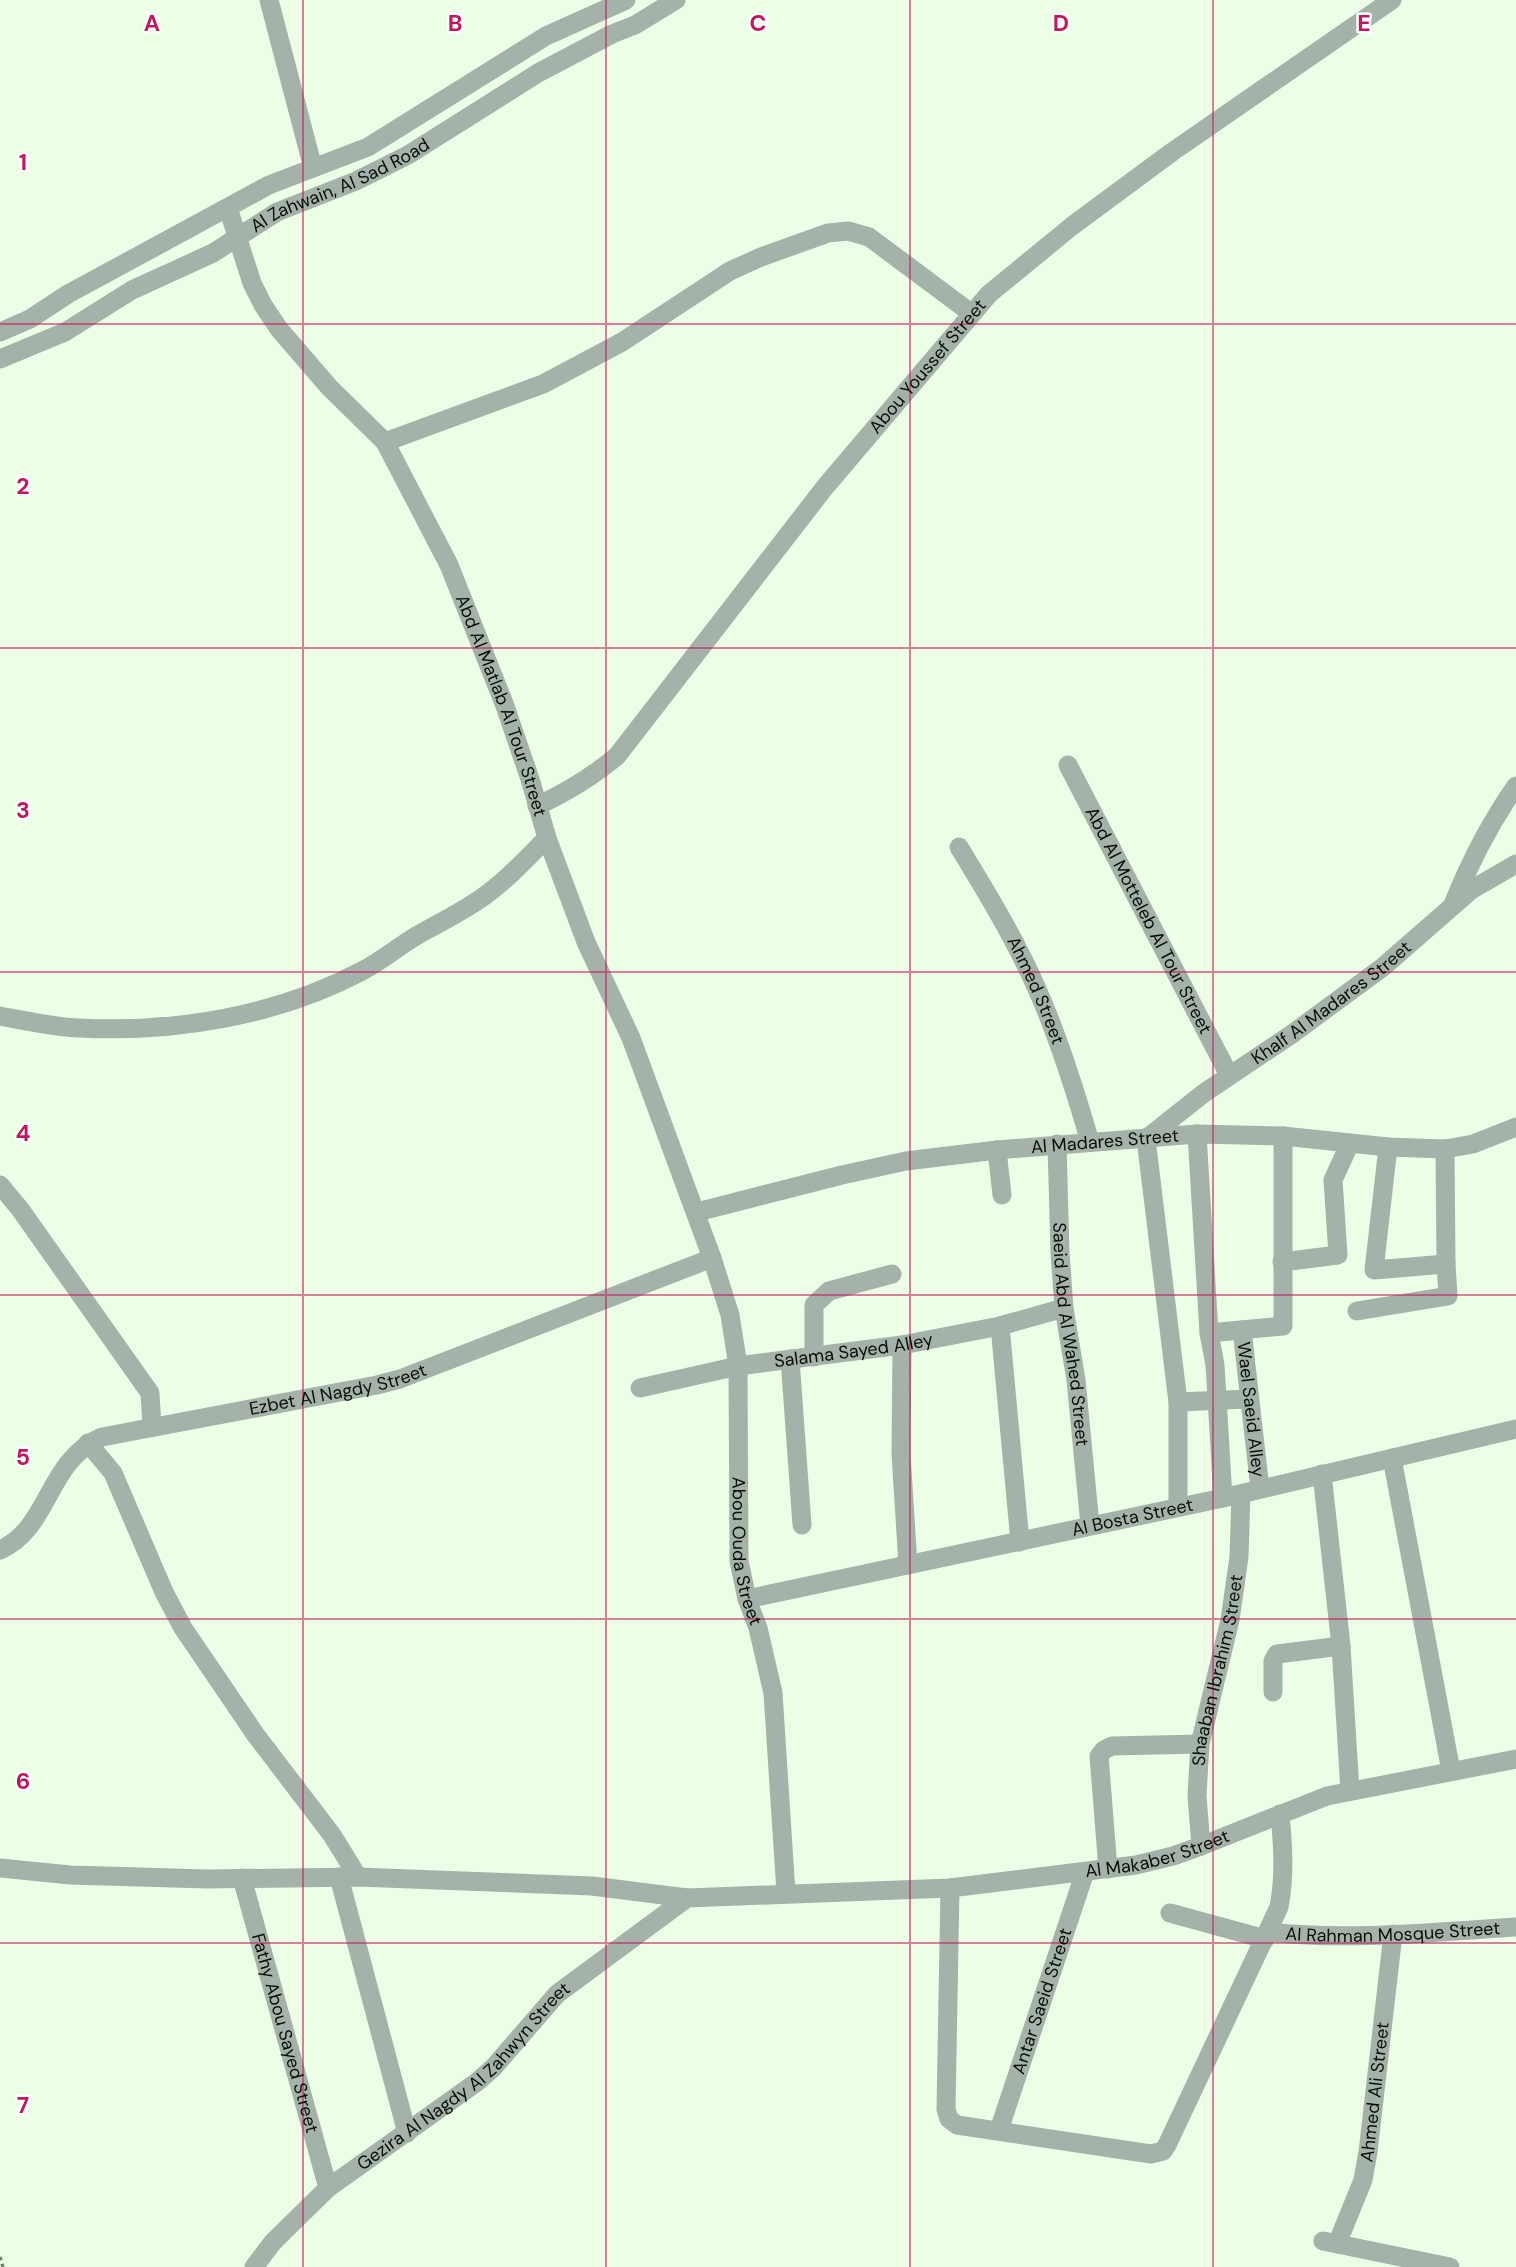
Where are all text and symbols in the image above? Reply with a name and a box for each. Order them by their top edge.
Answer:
text: A [144,8,160,38]
text: B [448,8,462,38]
text: C [750,8,766,38]
text: D [1053,8,1069,38]
text: E [1357,8,1371,38]
street label: Al Zahwain, Al Sad Road [246,132,434,238]
text: 1 [19,147,27,177]
street label: Abou Youssef Street [864,294,991,439]
text: 2 [16,471,30,501]
street label: Abd Al Matlab Al Tour Street [450,591,552,819]
text: 3 [16,795,30,825]
street label: Abd Al Motteleb Al Tour Street [1080,803,1218,1038]
street label: Ahmed Street [1001,932,1070,1048]
street label: Khalf Al Madares Street [1246,936,1417,1070]
text: 4 [16,1118,31,1148]
street label: Al Madares Street [1030,1123,1180,1159]
street label: Saeid Abd Al Wahed Street [1047,1222,1094,1447]
street label: Salama Sayed Alley [773,1327,935,1373]
street label: Wael Saeid Alley [1231,1340,1271,1478]
street label: Ezbet Al Nagdy Street [247,1358,430,1421]
text: 5 [16,1442,30,1472]
street label: Abou Ouda Street [727,1477,768,1629]
street label: Al Bosta Street [1069,1493,1195,1542]
street label: Shaaban Ibrahim Street [1187,1573,1248,1766]
text: 6 [16,1766,30,1796]
street label: Al Makaber Street [1084,1824,1233,1883]
street label: Al Rahman Mosque Street [1285,1916,1501,1948]
street label: Antar Saeid Street [1006,1925,1078,2077]
street label: Fathy Abou Sayed Street [246,1931,324,2136]
street label: Gezira Al Nagdy Al Zahwyn Street [352,1977,575,2176]
street label: Ahmed Ali Street [1354,2021,1395,2164]
text: 7 [17,2090,29,2120]

